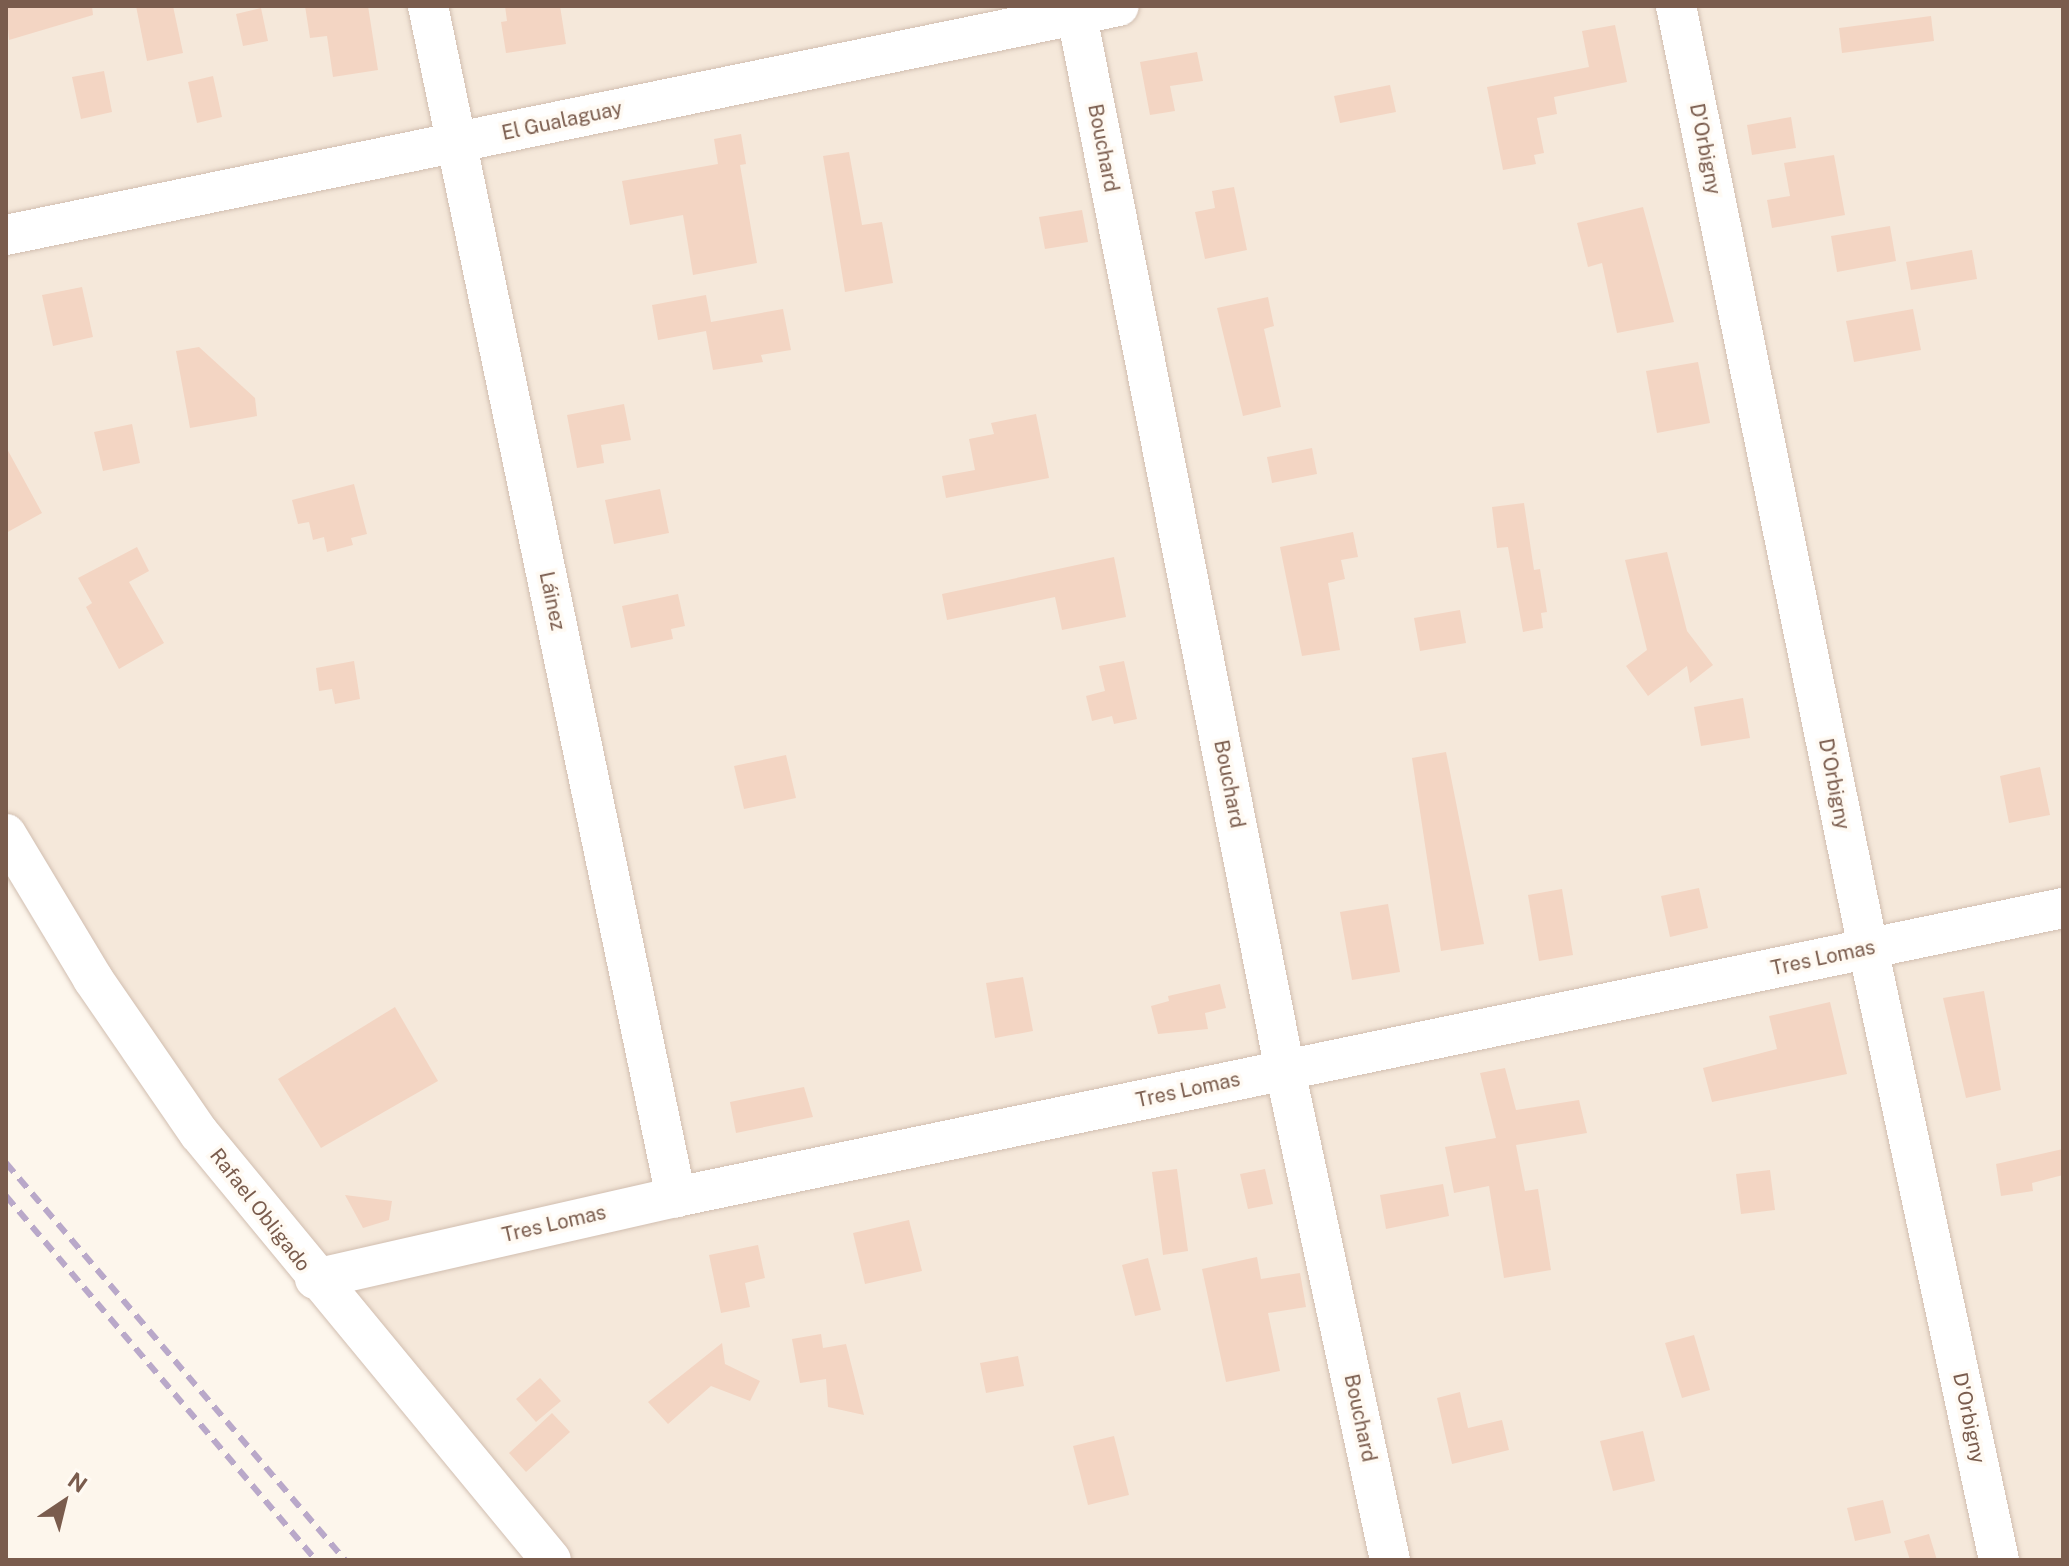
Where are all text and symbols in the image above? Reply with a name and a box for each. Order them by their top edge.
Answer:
street label: El Gualaguay [500,97,624,145]
street label: D'Orbigny [1684,101,1726,197]
street label: Bouchard [1083,102,1123,194]
street label: Láinez [534,569,570,633]
street label: D'Orbigny [1813,736,1855,832]
street label: Bouchard [1209,738,1249,830]
street label: Tres Lomas [1769,935,1877,981]
street label: Tres Lomas [1134,1067,1242,1113]
street label: Rafael Obligado [205,1144,315,1276]
street label: Tres Lomas [500,1200,608,1248]
street label: D'Orbigny [1948,1370,1990,1466]
street label: Bouchard [1339,1372,1381,1464]
north arrow [24,1462,104,1542]
text: N [63,1467,92,1498]

